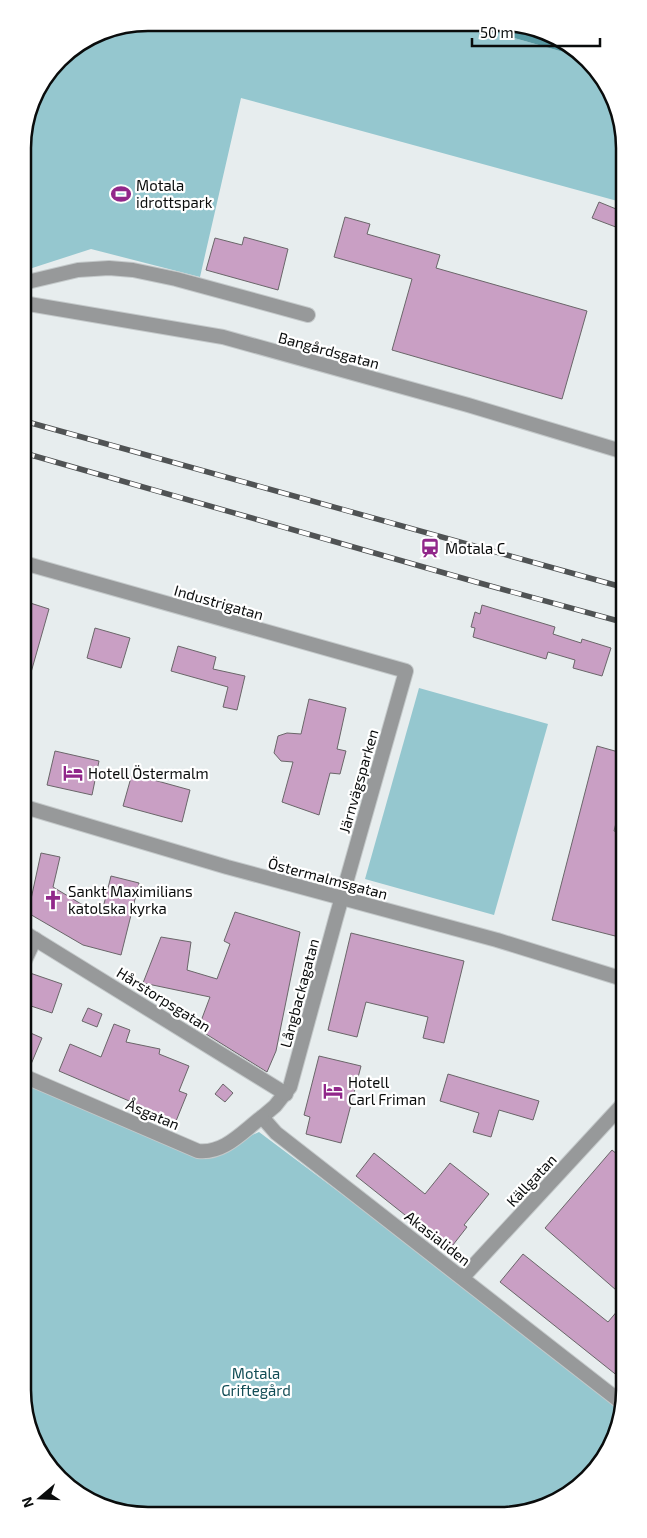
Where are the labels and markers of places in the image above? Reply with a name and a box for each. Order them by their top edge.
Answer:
place label: Motala idrottspark [136,176,213,211]
sports icon: Motala idrottspark [110,183,132,205]
station icon: Motala C [419,537,441,559]
place label: Motala C [445,539,506,557]
hotel icon: Hotell Östermalm [62,762,84,784]
place label: Hotell Östermalm [88,764,209,782]
place label: Sankt Maximilians katolska kyrka [68,882,193,917]
church icon: Sankt Maximilians katolska kyrka [42,889,64,911]
place label: Hotell Carl Friman [348,1073,426,1108]
hotel icon: Hotell Carl Friman [322,1080,344,1102]

